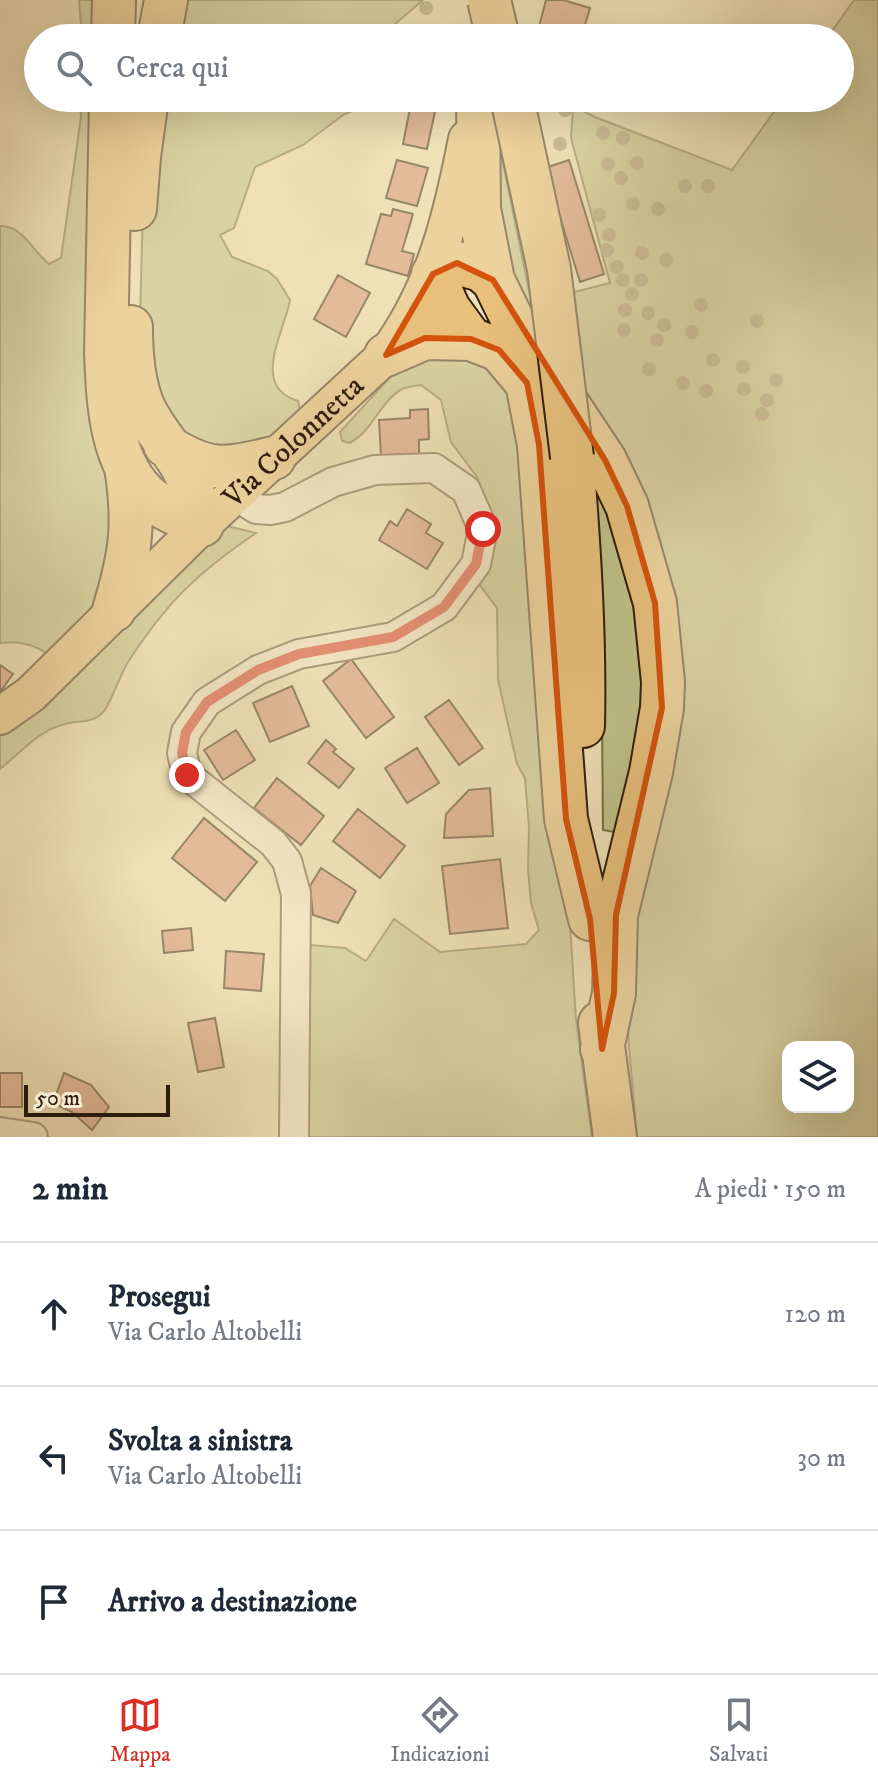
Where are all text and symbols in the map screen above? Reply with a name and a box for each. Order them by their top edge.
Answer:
search box [24,24,854,112]
icon: search [52,46,96,90]
text: Cerca qui [116,50,229,87]
street label: Via Colonnetta [215,368,372,517]
route start [465,511,501,547]
route end [169,757,205,793]
map controls [782,1041,854,1113]
button: layers [782,1041,854,1113]
scale bar [24,1081,170,1117]
text: 50 m [36,1085,80,1112]
text: 2 min [32,1168,108,1210]
text: A piedi · 150 m [695,1173,846,1206]
text: Prosegui [108,1279,210,1316]
icon: ahead [32,1292,76,1336]
text: 120 m [785,1298,846,1331]
text: Via Carlo Altobelli [108,1316,302,1349]
text: Svolta a sinistra [108,1423,293,1460]
icon: left [32,1436,76,1480]
text: 30 m [797,1442,846,1475]
text: Via Carlo Altobelli [108,1460,302,1493]
icon: arrive [32,1580,76,1624]
text: Arrivo a destinazione [108,1584,357,1621]
tab: Mappa [110,1693,171,1768]
tab: Indicazioni [390,1693,489,1768]
tab: Salvati [709,1693,768,1768]

